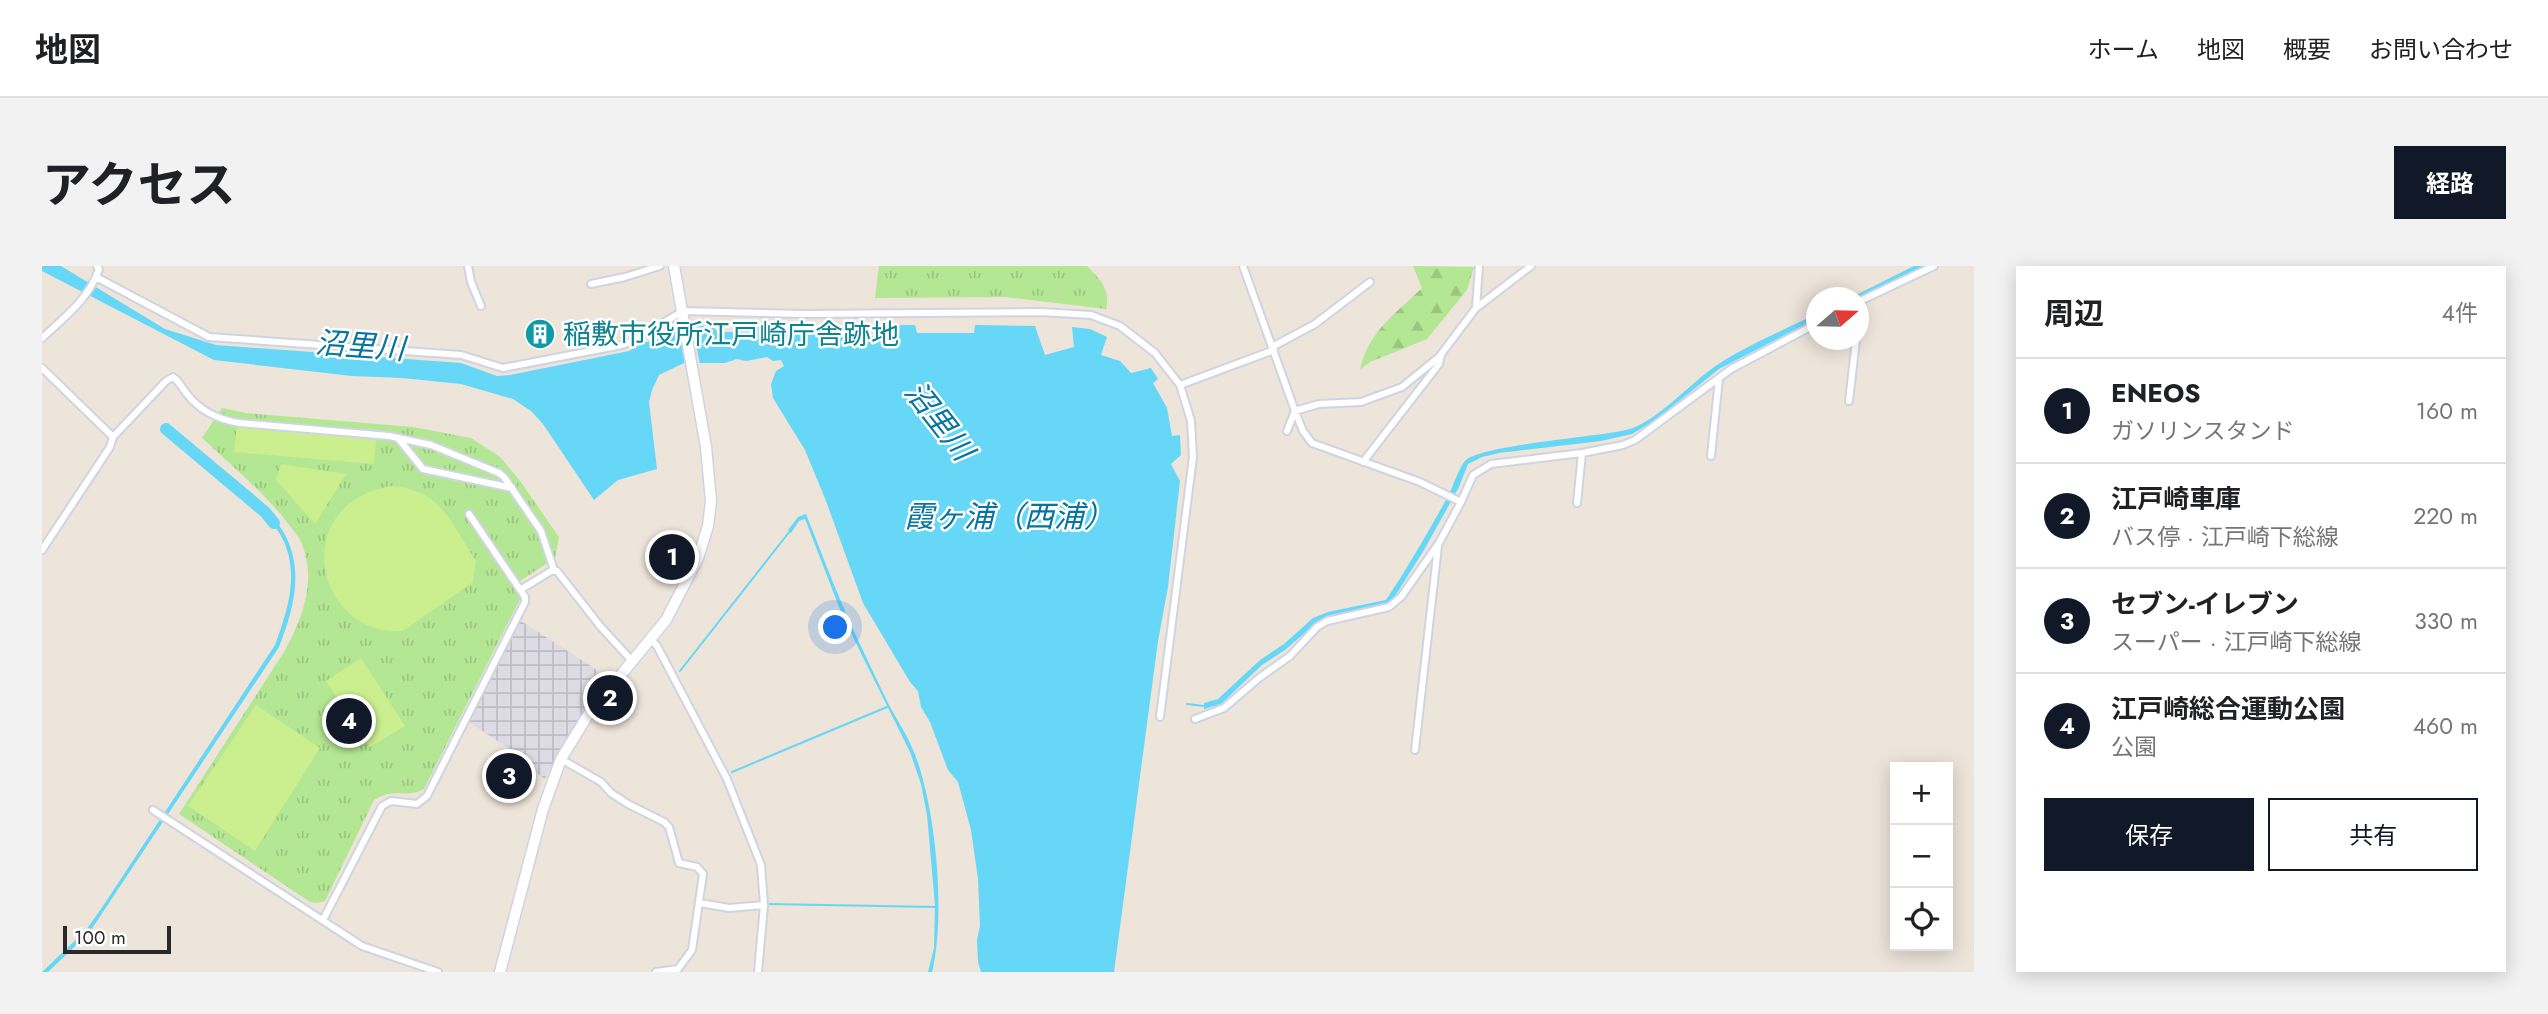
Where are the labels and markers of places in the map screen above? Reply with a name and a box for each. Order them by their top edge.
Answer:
place label: 稲敷市役所江戸崎庁舎跡地 [563,314,899,355]
building icon: 稲敷市役所江戸崎庁舎跡地 [523,317,557,351]
pin: 1 [649,531,695,583]
pin: 2 [587,672,633,724]
pin: 4 [326,695,372,747]
pin: 3 [486,750,532,802]

